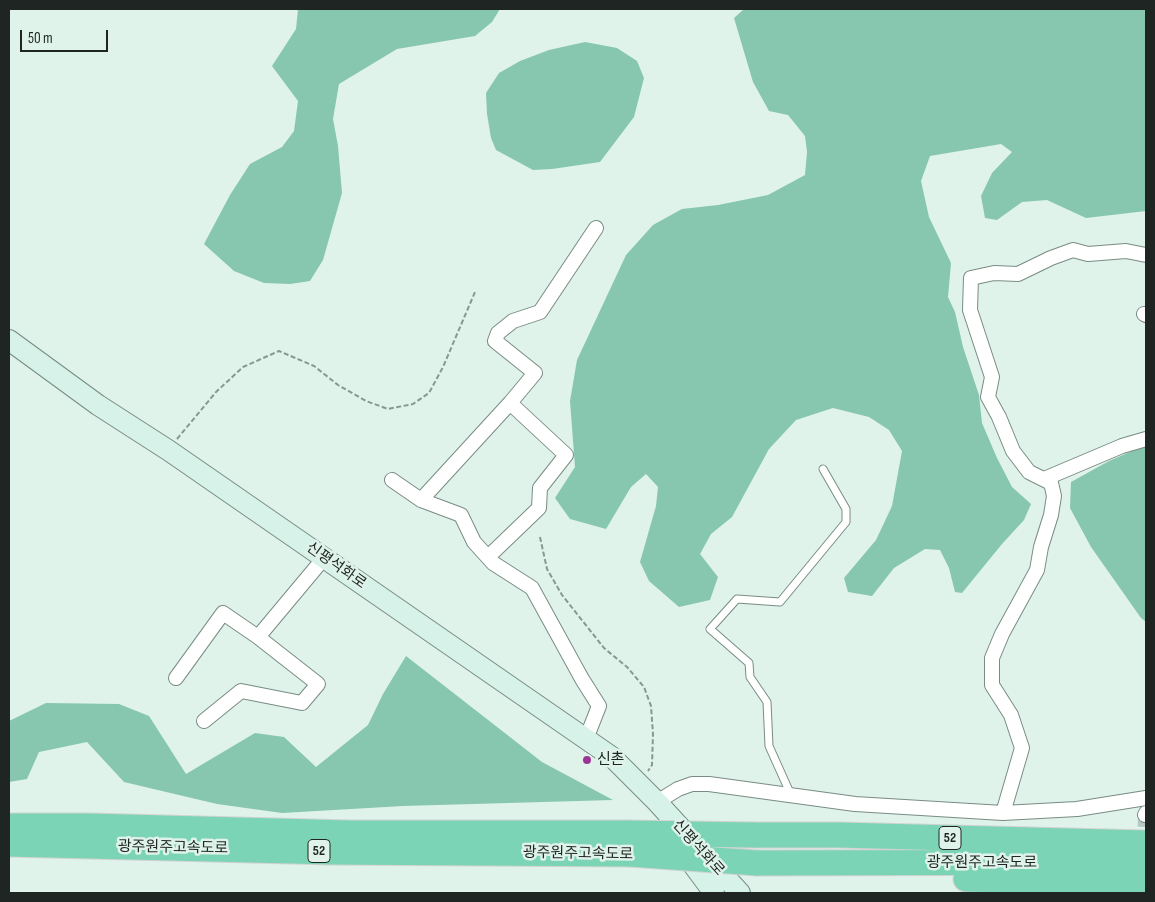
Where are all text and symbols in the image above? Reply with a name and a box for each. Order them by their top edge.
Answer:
scale bar [22,20,110,52]
text: 50 m [28,29,53,48]
street label: 신평석화로 [303,539,369,593]
place label: 신촌 [597,751,625,769]
marker: 신촌 [581,754,593,766]
street label: 신평석화로 [668,816,728,880]
road number: 52 [939,826,961,850]
street label: 광주원주고속도로 [118,838,228,858]
road number: 52 [308,839,330,862]
street label: 광주원주고속도로 [523,844,633,864]
street label: 광주원주고속도로 [927,854,1037,872]

